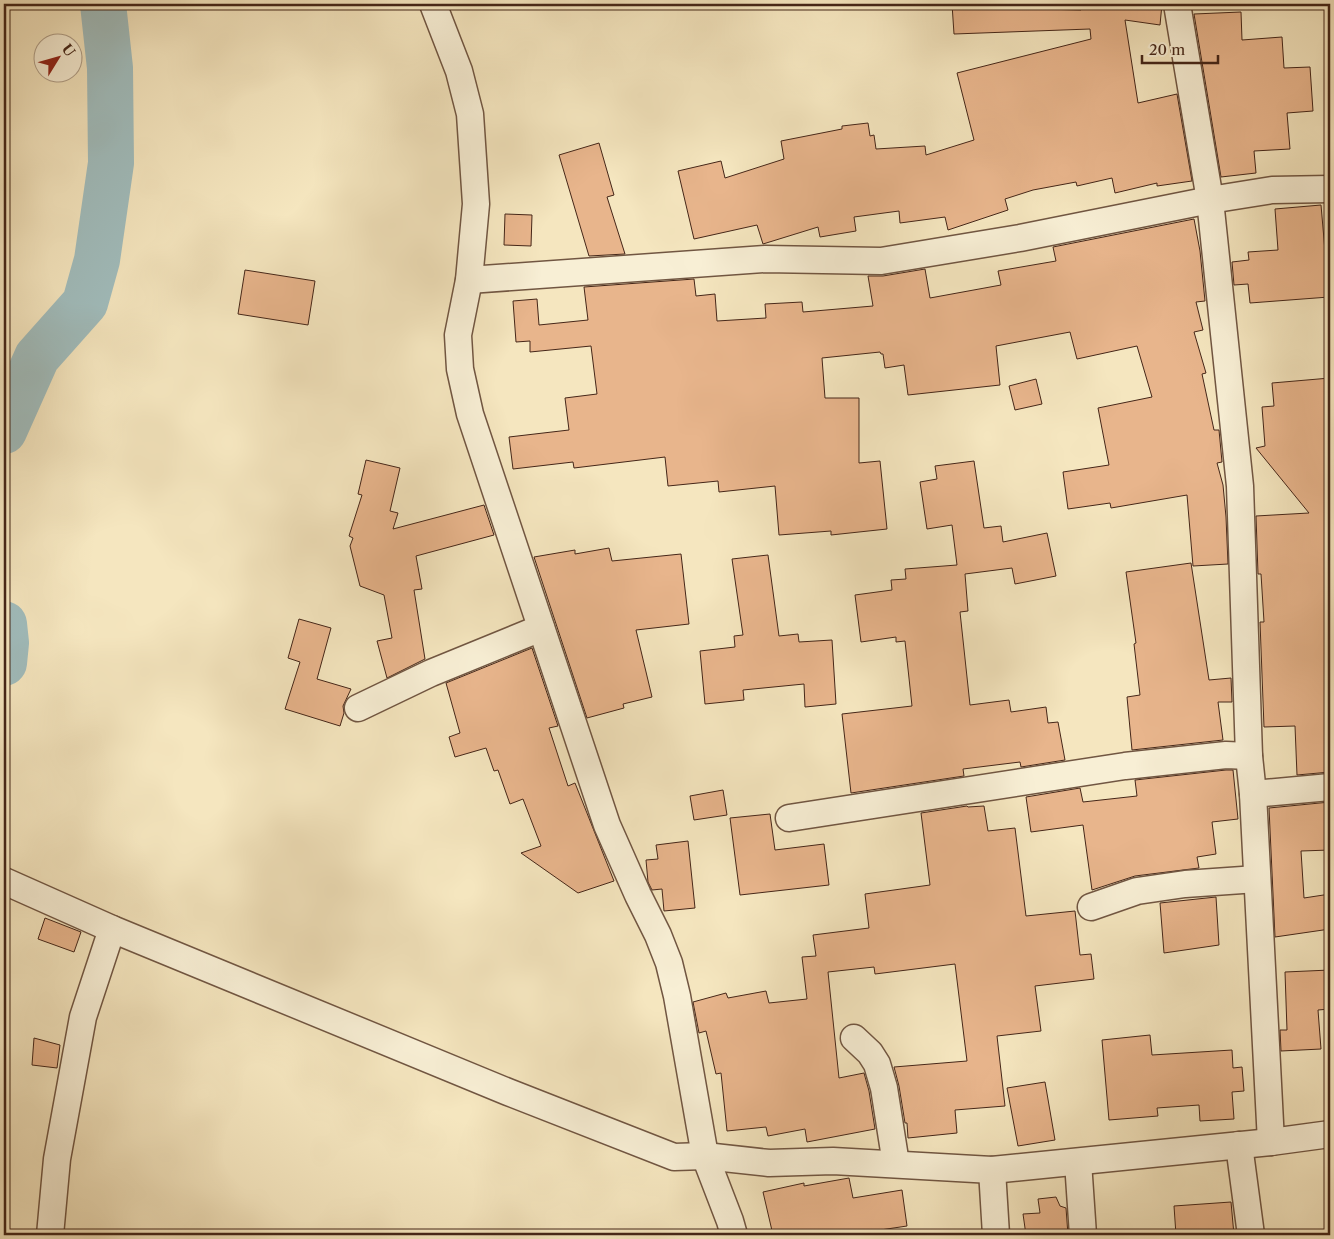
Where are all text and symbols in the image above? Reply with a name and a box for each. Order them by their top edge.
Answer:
north arrow [32,32,82,82]
scale bar [1142,32,1218,64]
text: U [58,40,79,61]
text: 20 m [1149,40,1185,59]

